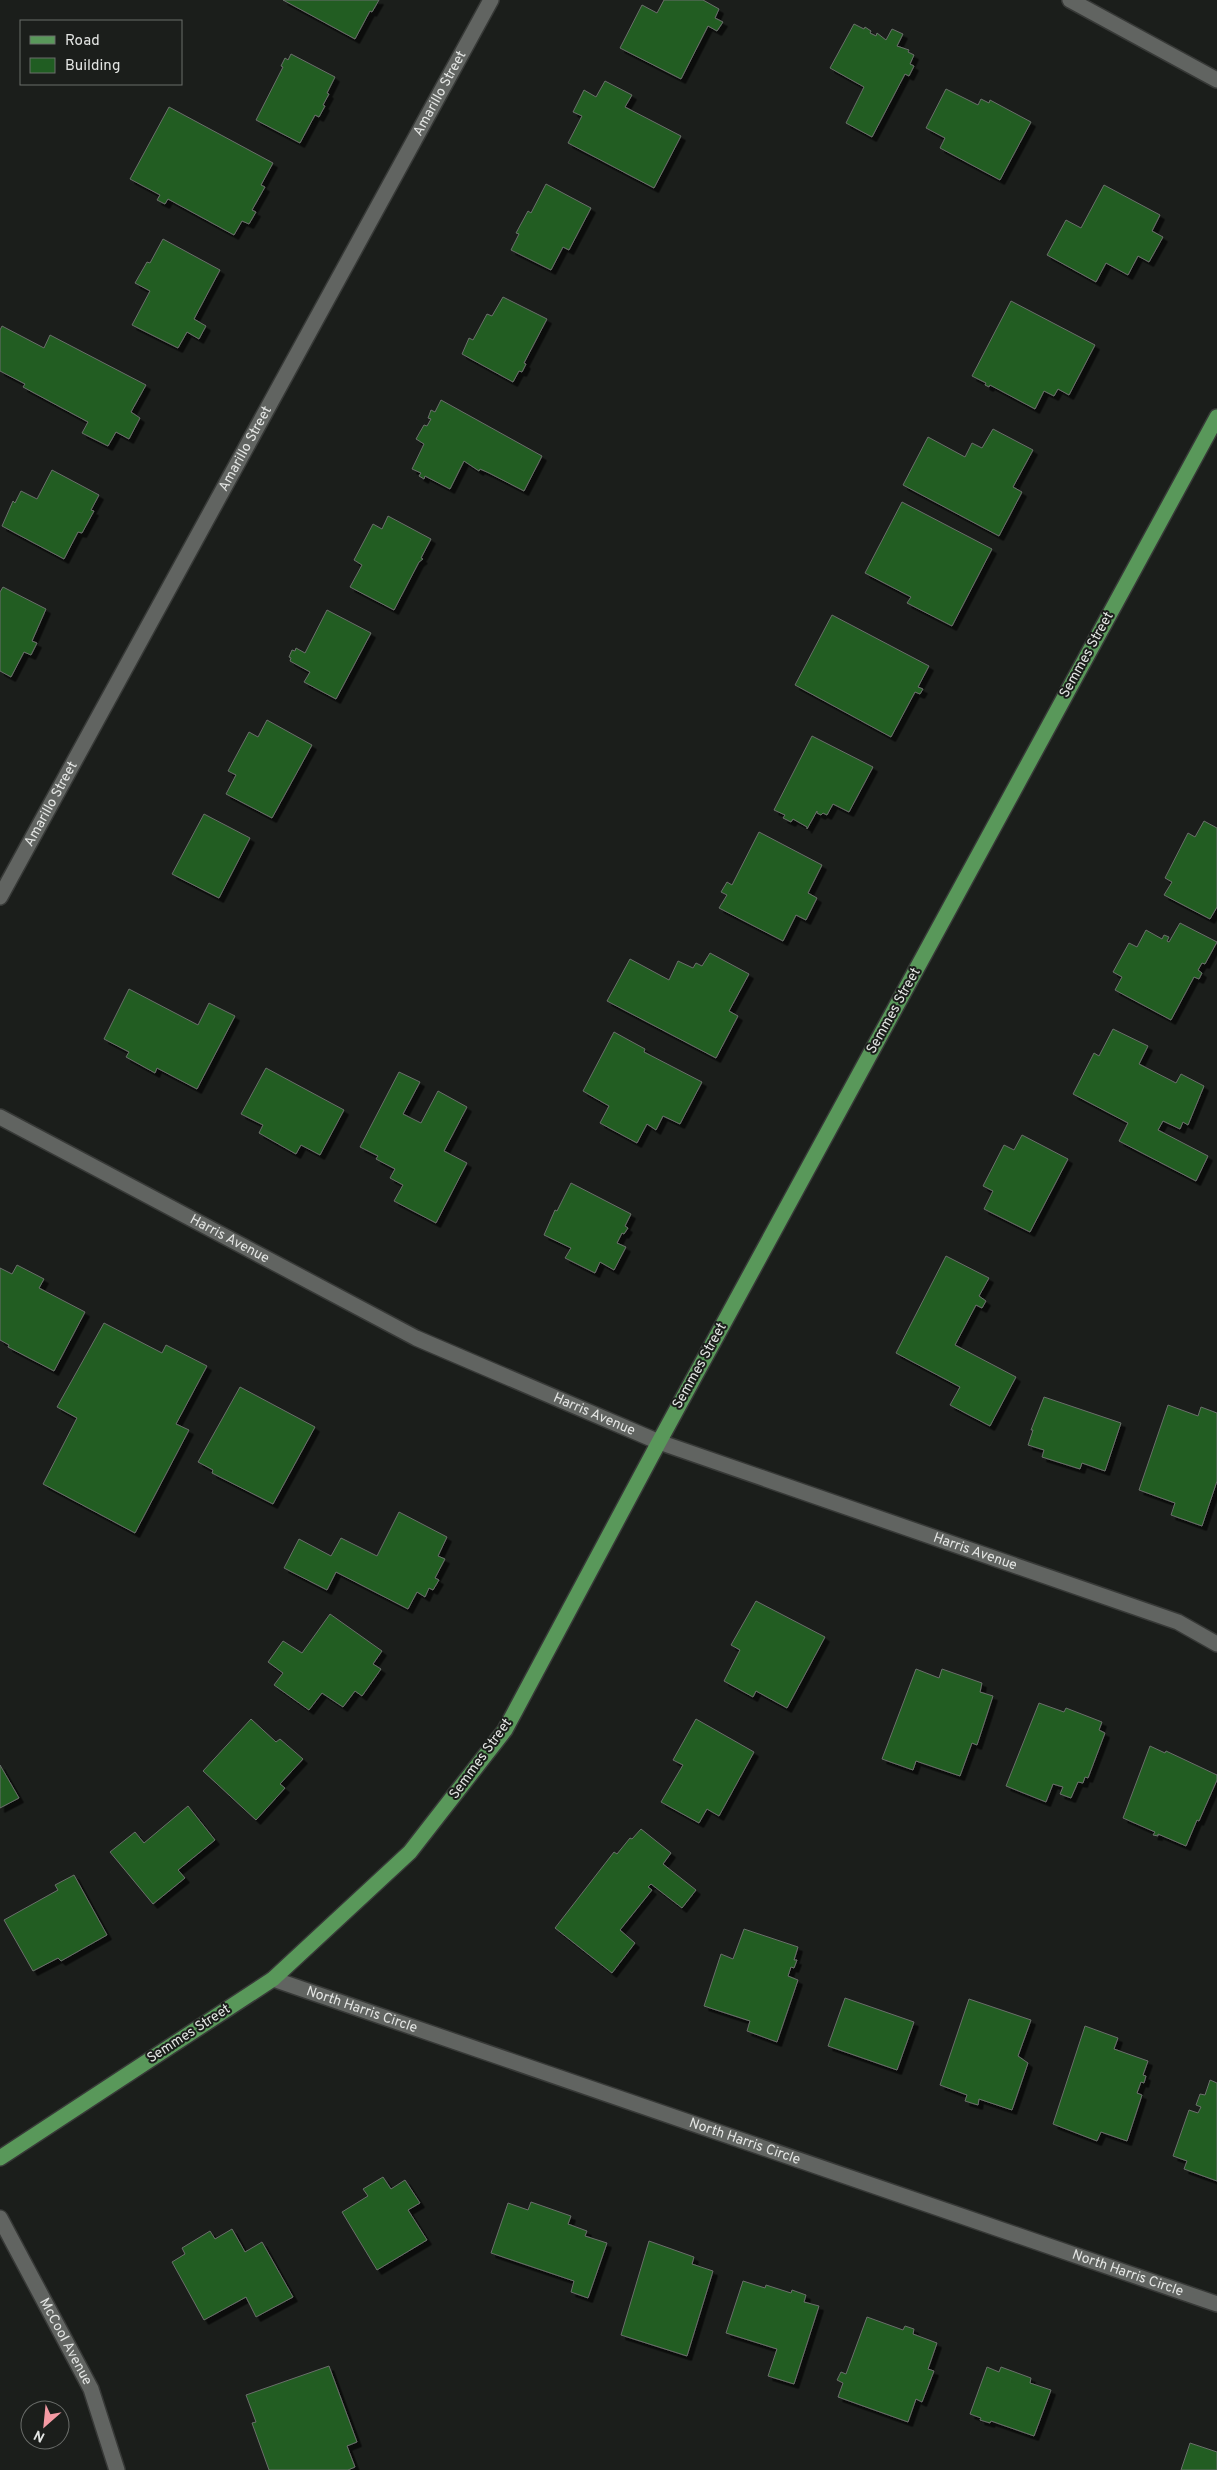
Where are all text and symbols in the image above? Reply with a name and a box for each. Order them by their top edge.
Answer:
legend [20,20,182,85]
text: Road [65,32,100,51]
street label: Amarillo Street [410,48,470,139]
text: Building [65,57,120,76]
street label: Amarillo Street [215,403,276,495]
street label: Semmes Street [1056,609,1118,701]
street label: Amarillo Street [21,758,81,850]
street label: Semmes Street [863,965,925,1057]
street label: Harris Avenue [187,1211,272,1267]
street label: Semmes Street [669,1320,731,1412]
street label: Harris Avenue [551,1389,638,1439]
street label: Harris Avenue [931,1529,1019,1574]
street label: Semmes Street [446,1715,516,1803]
street label: North Harris Circle [304,1983,420,2037]
street label: Semmes Street [144,2001,234,2067]
street label: North Harris Circle [687,2114,803,2168]
street label: North Harris Circle [1070,2246,1186,2300]
street label: McCool Avenue [36,2295,96,2388]
north arrow [20,2400,70,2450]
text: N [31,2425,48,2445]

